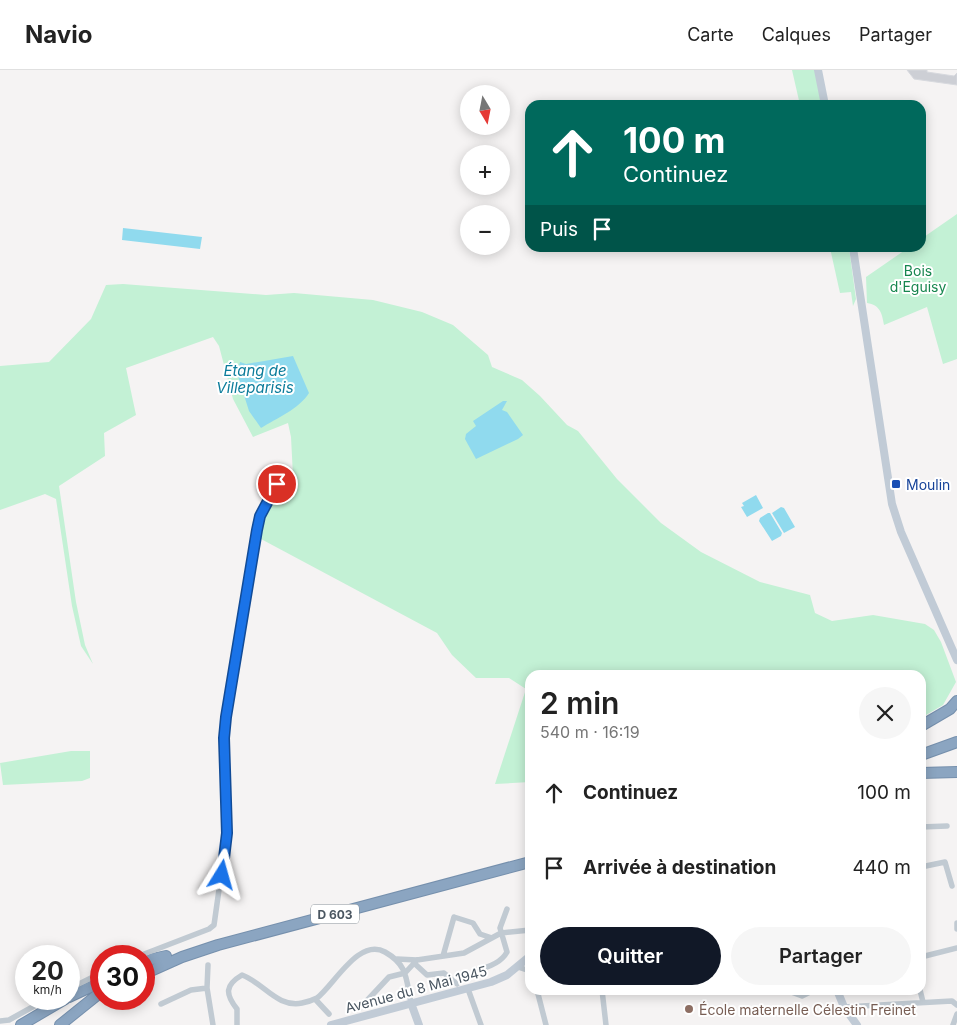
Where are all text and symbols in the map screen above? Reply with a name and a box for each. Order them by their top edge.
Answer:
text: Navio [25,20,92,49]
text: Carte [687,24,734,45]
text: Calques [762,24,831,45]
text: Partager [859,24,932,45]
north arrow [460,85,510,135]
map controls [460,85,510,255]
text: 100 m [623,119,726,161]
icon: ahead [540,120,605,185]
button: + [460,145,510,195]
text: Continuez [623,161,728,187]
button: − [460,205,510,255]
icon: arrive [588,215,616,243]
text: Puis [540,218,578,241]
park label: Bois d'Eguisy [890,262,946,295]
water label: Étang de Villeparisis [216,361,294,397]
pin [256,463,298,505]
icon: arrive [263,470,291,498]
place label: Moulin [906,476,950,493]
marker: Moulin [890,478,902,490]
text: 2 min [540,685,619,721]
button: close [859,687,911,739]
text: 540 m · 16:19 [540,722,640,742]
icon: ahead [540,779,568,807]
text: Continuez [583,781,678,804]
text: 100 m [857,781,911,804]
position arrow [195,848,247,900]
icon: arrive [540,854,568,882]
text: Arrivée à destination [583,856,776,879]
text: 440 m [852,856,911,879]
road number: D 603 [311,904,359,924]
button: Quitter [540,927,721,985]
button: Partager [731,927,911,985]
speed limit sign: 30 [90,945,155,1010]
text: 20 [31,956,64,986]
street label: Avenue du 8 Mai 1945 [343,962,489,1016]
text: km/h [33,982,62,997]
place label: École maternelle Célestin Freinet [699,1001,916,1018]
marker: École maternelle Célestin Freinet [683,1003,695,1015]

